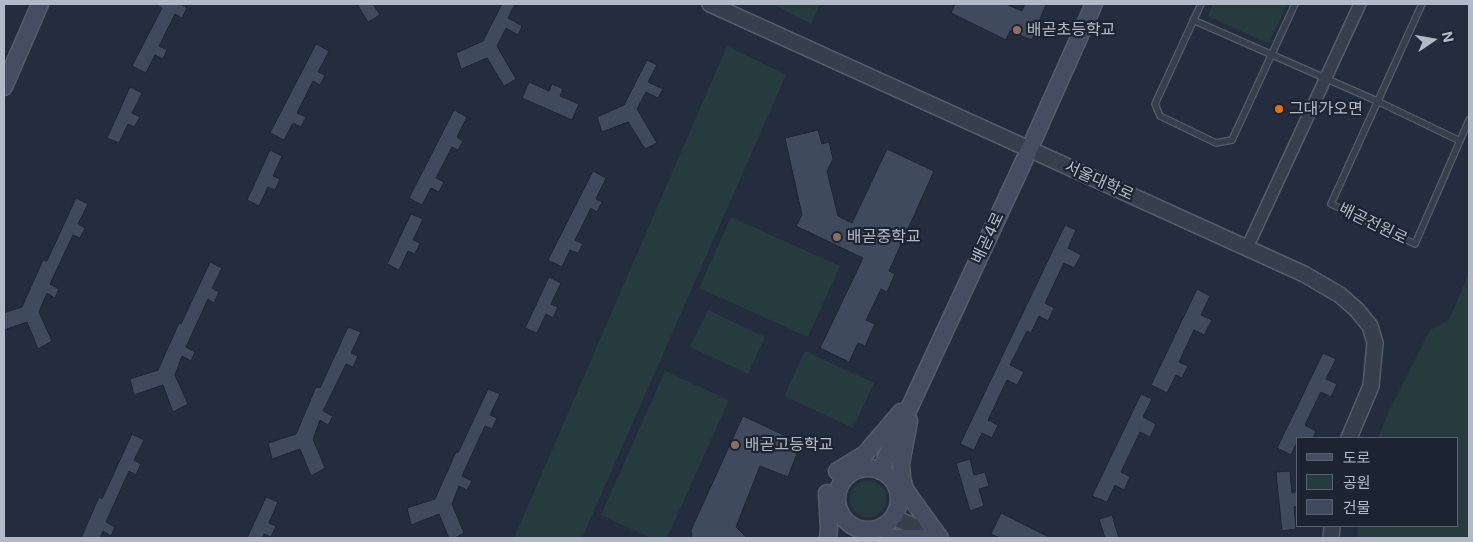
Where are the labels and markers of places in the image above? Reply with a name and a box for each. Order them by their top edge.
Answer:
place label: 배곧초등학교 [1027,20,1115,40]
marker: 배곧초등학교 [1011,24,1023,36]
place label: 그대가오면 [1289,99,1363,119]
marker: 그대가오면 [1273,103,1285,115]
place label: 배곧중학교 [847,227,921,247]
marker: 배곧중학교 [831,231,843,243]
place label: 배곧고등학교 [745,435,833,455]
marker: 배곧고등학교 [729,439,741,451]

